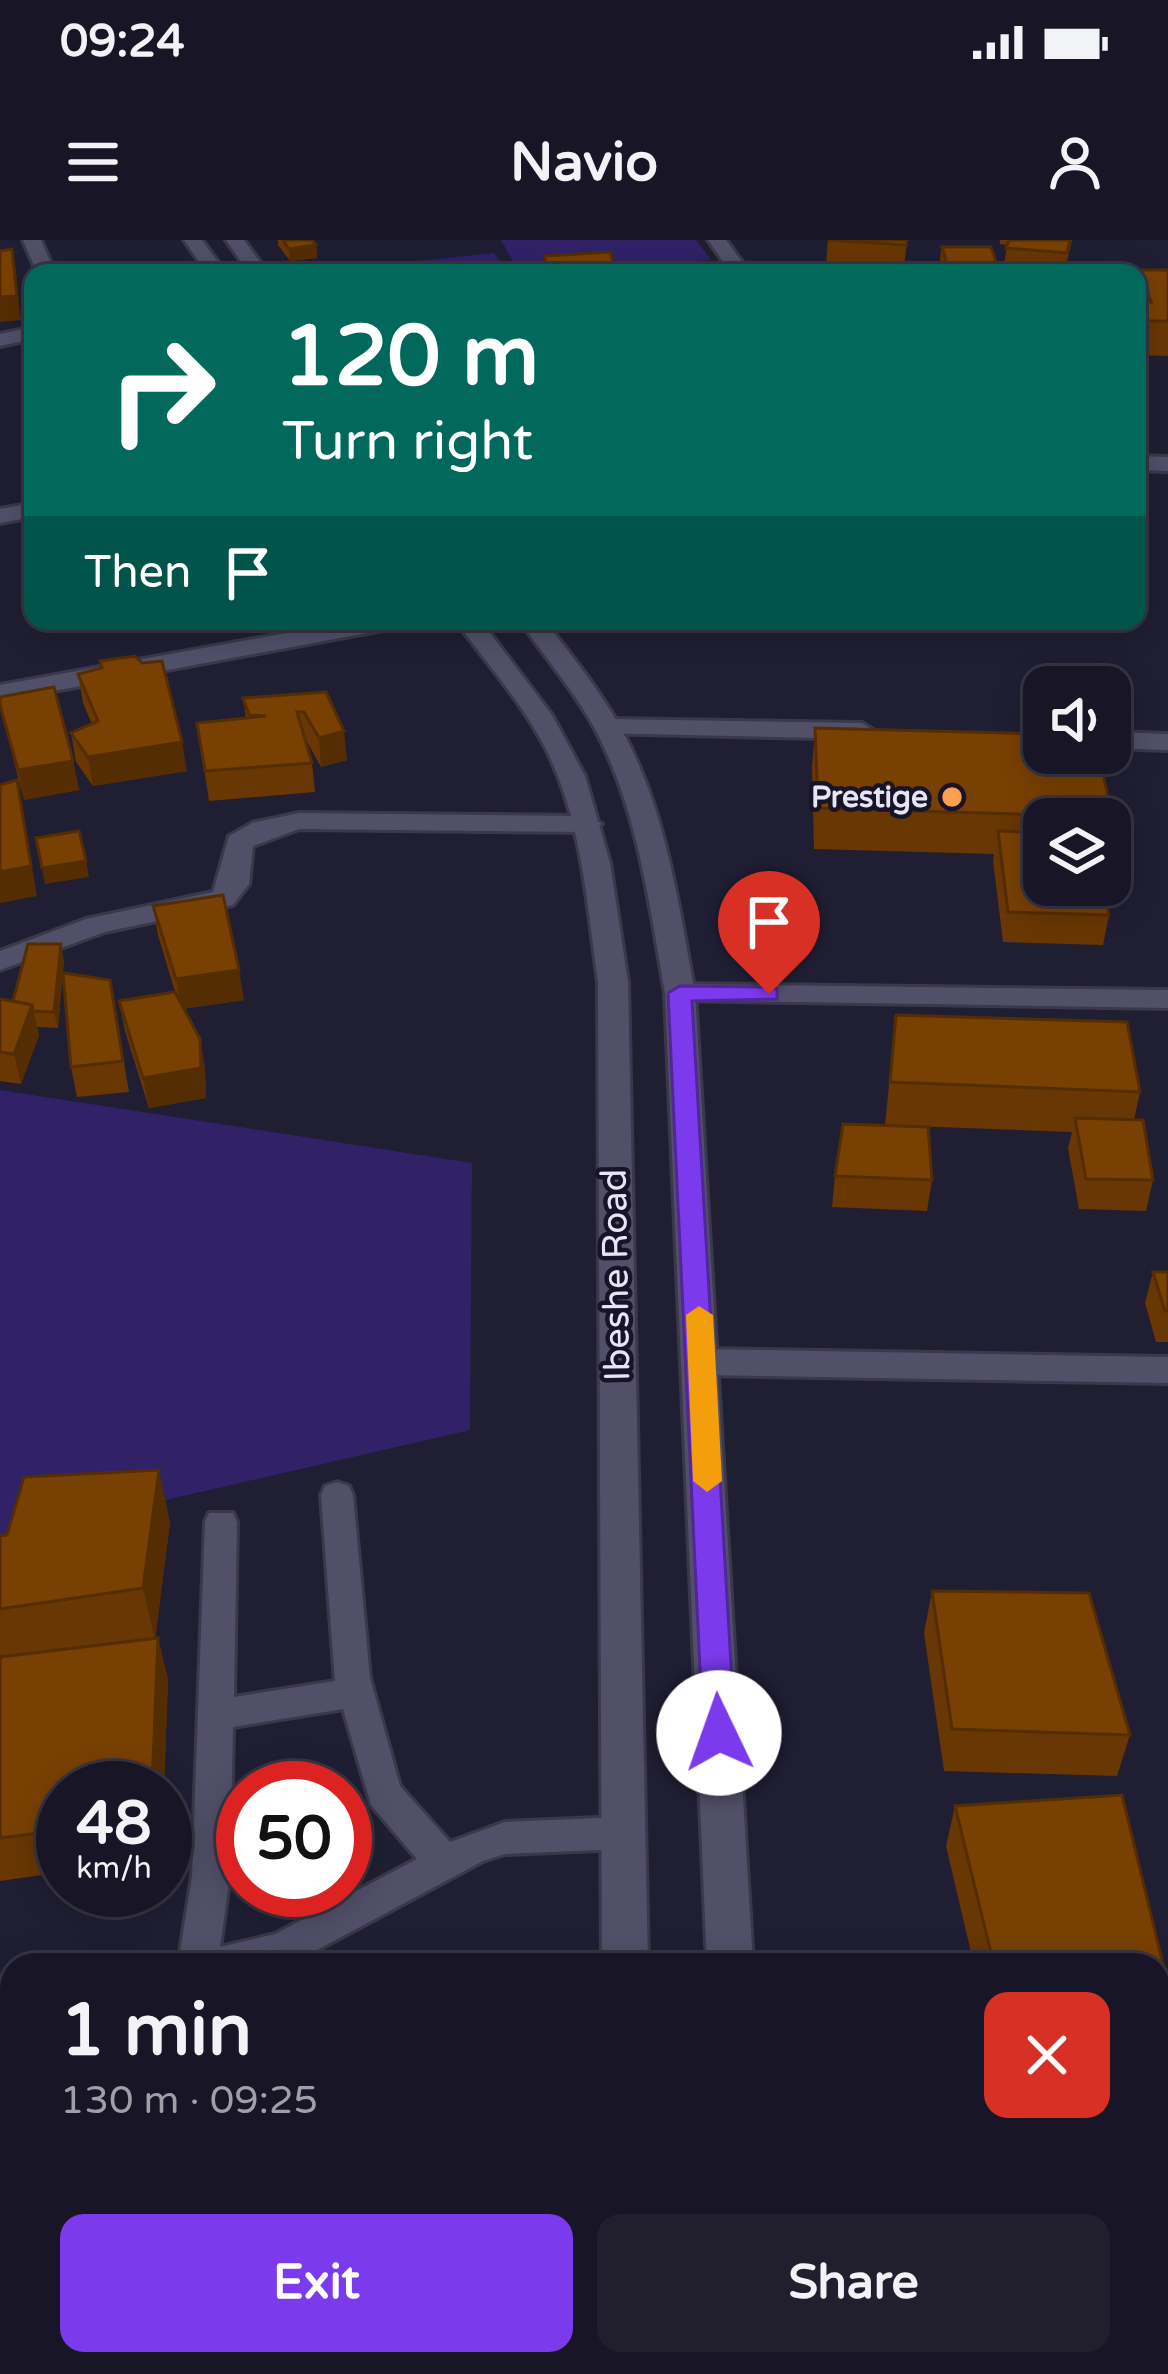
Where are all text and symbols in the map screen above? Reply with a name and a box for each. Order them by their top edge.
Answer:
text: 09:24 [60,15,185,69]
icon: menu [60,129,126,195]
icon: person [1042,129,1108,195]
text: Navio [510,130,658,195]
text: 120 m [282,307,539,408]
icon: right [84,312,240,468]
text: Turn right [282,409,533,474]
icon: arrive [215,540,281,606]
text: Then [84,546,191,600]
map controls [1023,666,1131,906]
button: sound [1023,666,1131,774]
place label: Prestige [811,779,928,816]
marker: Prestige [939,784,965,810]
button: layers [1023,798,1131,906]
pin [718,871,820,994]
icon: arrive [736,889,802,955]
street label: Ibeshe Road [593,1168,639,1382]
position arrow [656,1670,782,1796]
speed limit sign: 50 [216,1761,372,1917]
text: 48 [76,1788,152,1860]
text: km/h [76,1850,152,1887]
text: 1 min [60,1988,252,2075]
button: close [984,1992,1110,2118]
text: 130 m · 09:25 [60,2077,318,2124]
button: Exit [60,2214,573,2352]
button: Share [597,2214,1110,2352]

